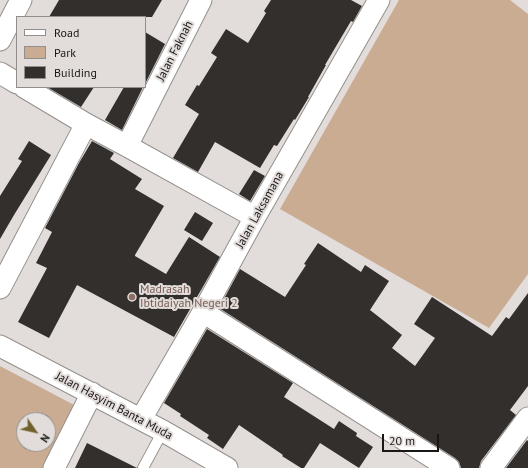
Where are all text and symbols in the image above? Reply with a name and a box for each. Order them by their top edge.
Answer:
legend [16,16,146,88]
street label: Jalan Faknah [154,18,196,84]
text: Road [54,25,79,40]
text: Park [54,45,76,60]
text: Building [54,65,97,80]
street label: Jalan Laksamana [233,169,287,251]
place label: Madrasah Ibtidaiyah Negeri 2 [140,283,238,311]
marker: Madrasah Ibtidaiyah Negeri 2 [127,292,137,302]
street label: Jalan Hasyim Banta Muda [53,369,175,443]
north arrow [16,412,56,452]
scale bar [384,426,441,452]
text: N [37,431,53,445]
text: 20 m [389,433,415,448]

